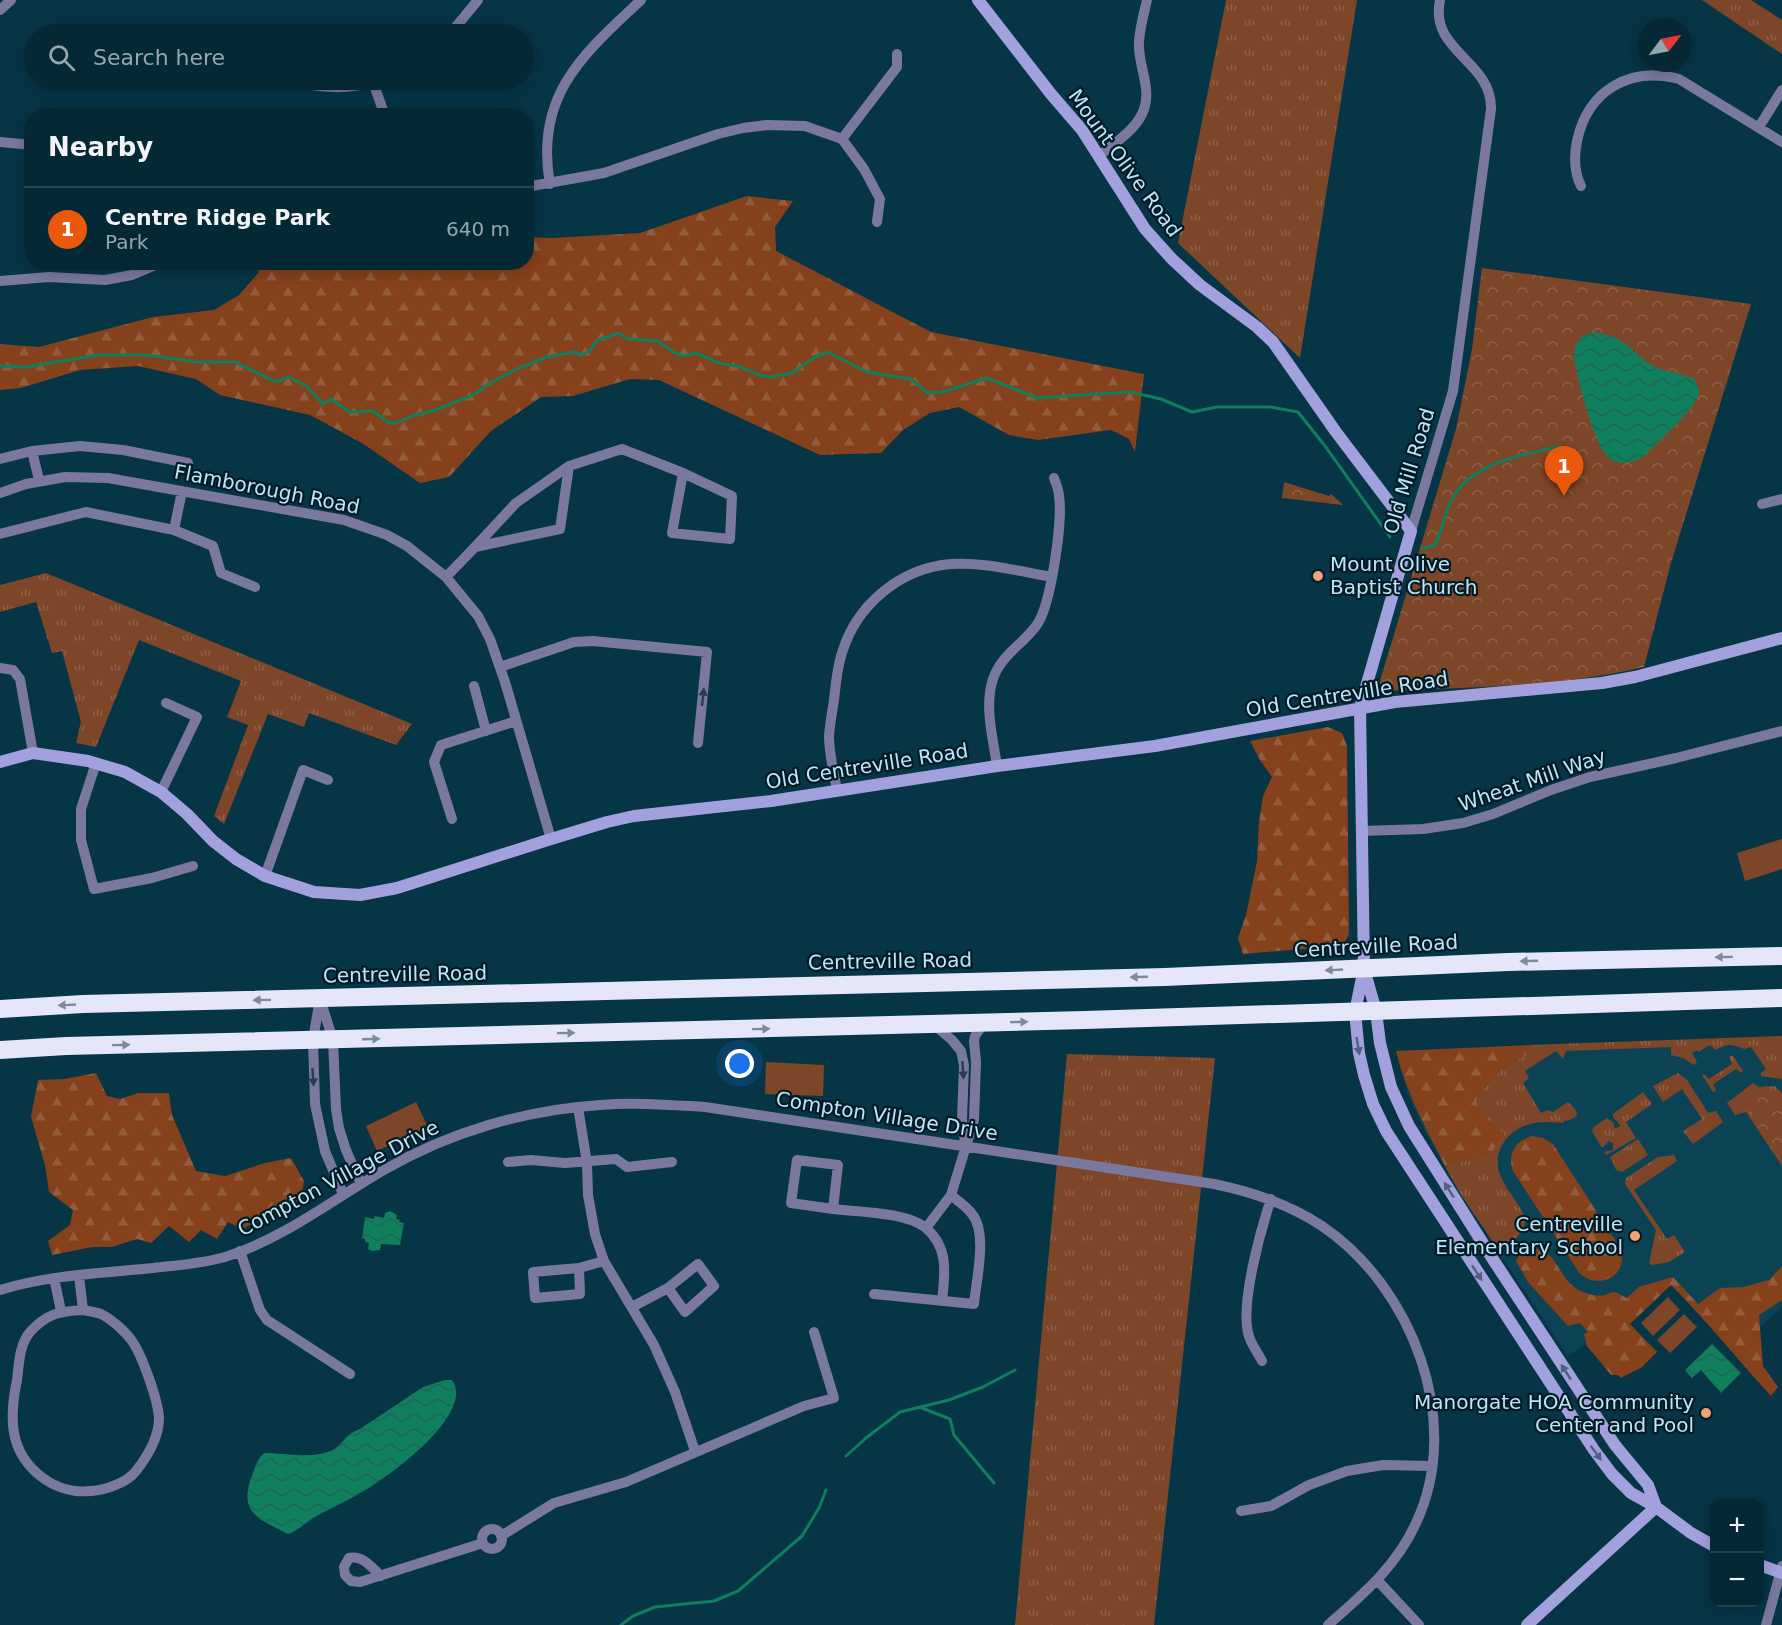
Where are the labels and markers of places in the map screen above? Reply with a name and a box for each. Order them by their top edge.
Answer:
pin: 1 [1544,446,1584,496]
place label: Mount Olive Baptist Church [1330,552,1477,599]
marker: Mount Olive Baptist Church [1311,569,1325,583]
place label: Centreville Elementary School [1435,1212,1623,1259]
marker: Centreville Elementary School [1628,1229,1642,1243]
place label: Manorgate HOA Community Center and Pool [1414,1390,1694,1437]
marker: Manorgate HOA Community Center and Pool [1699,1406,1713,1420]

